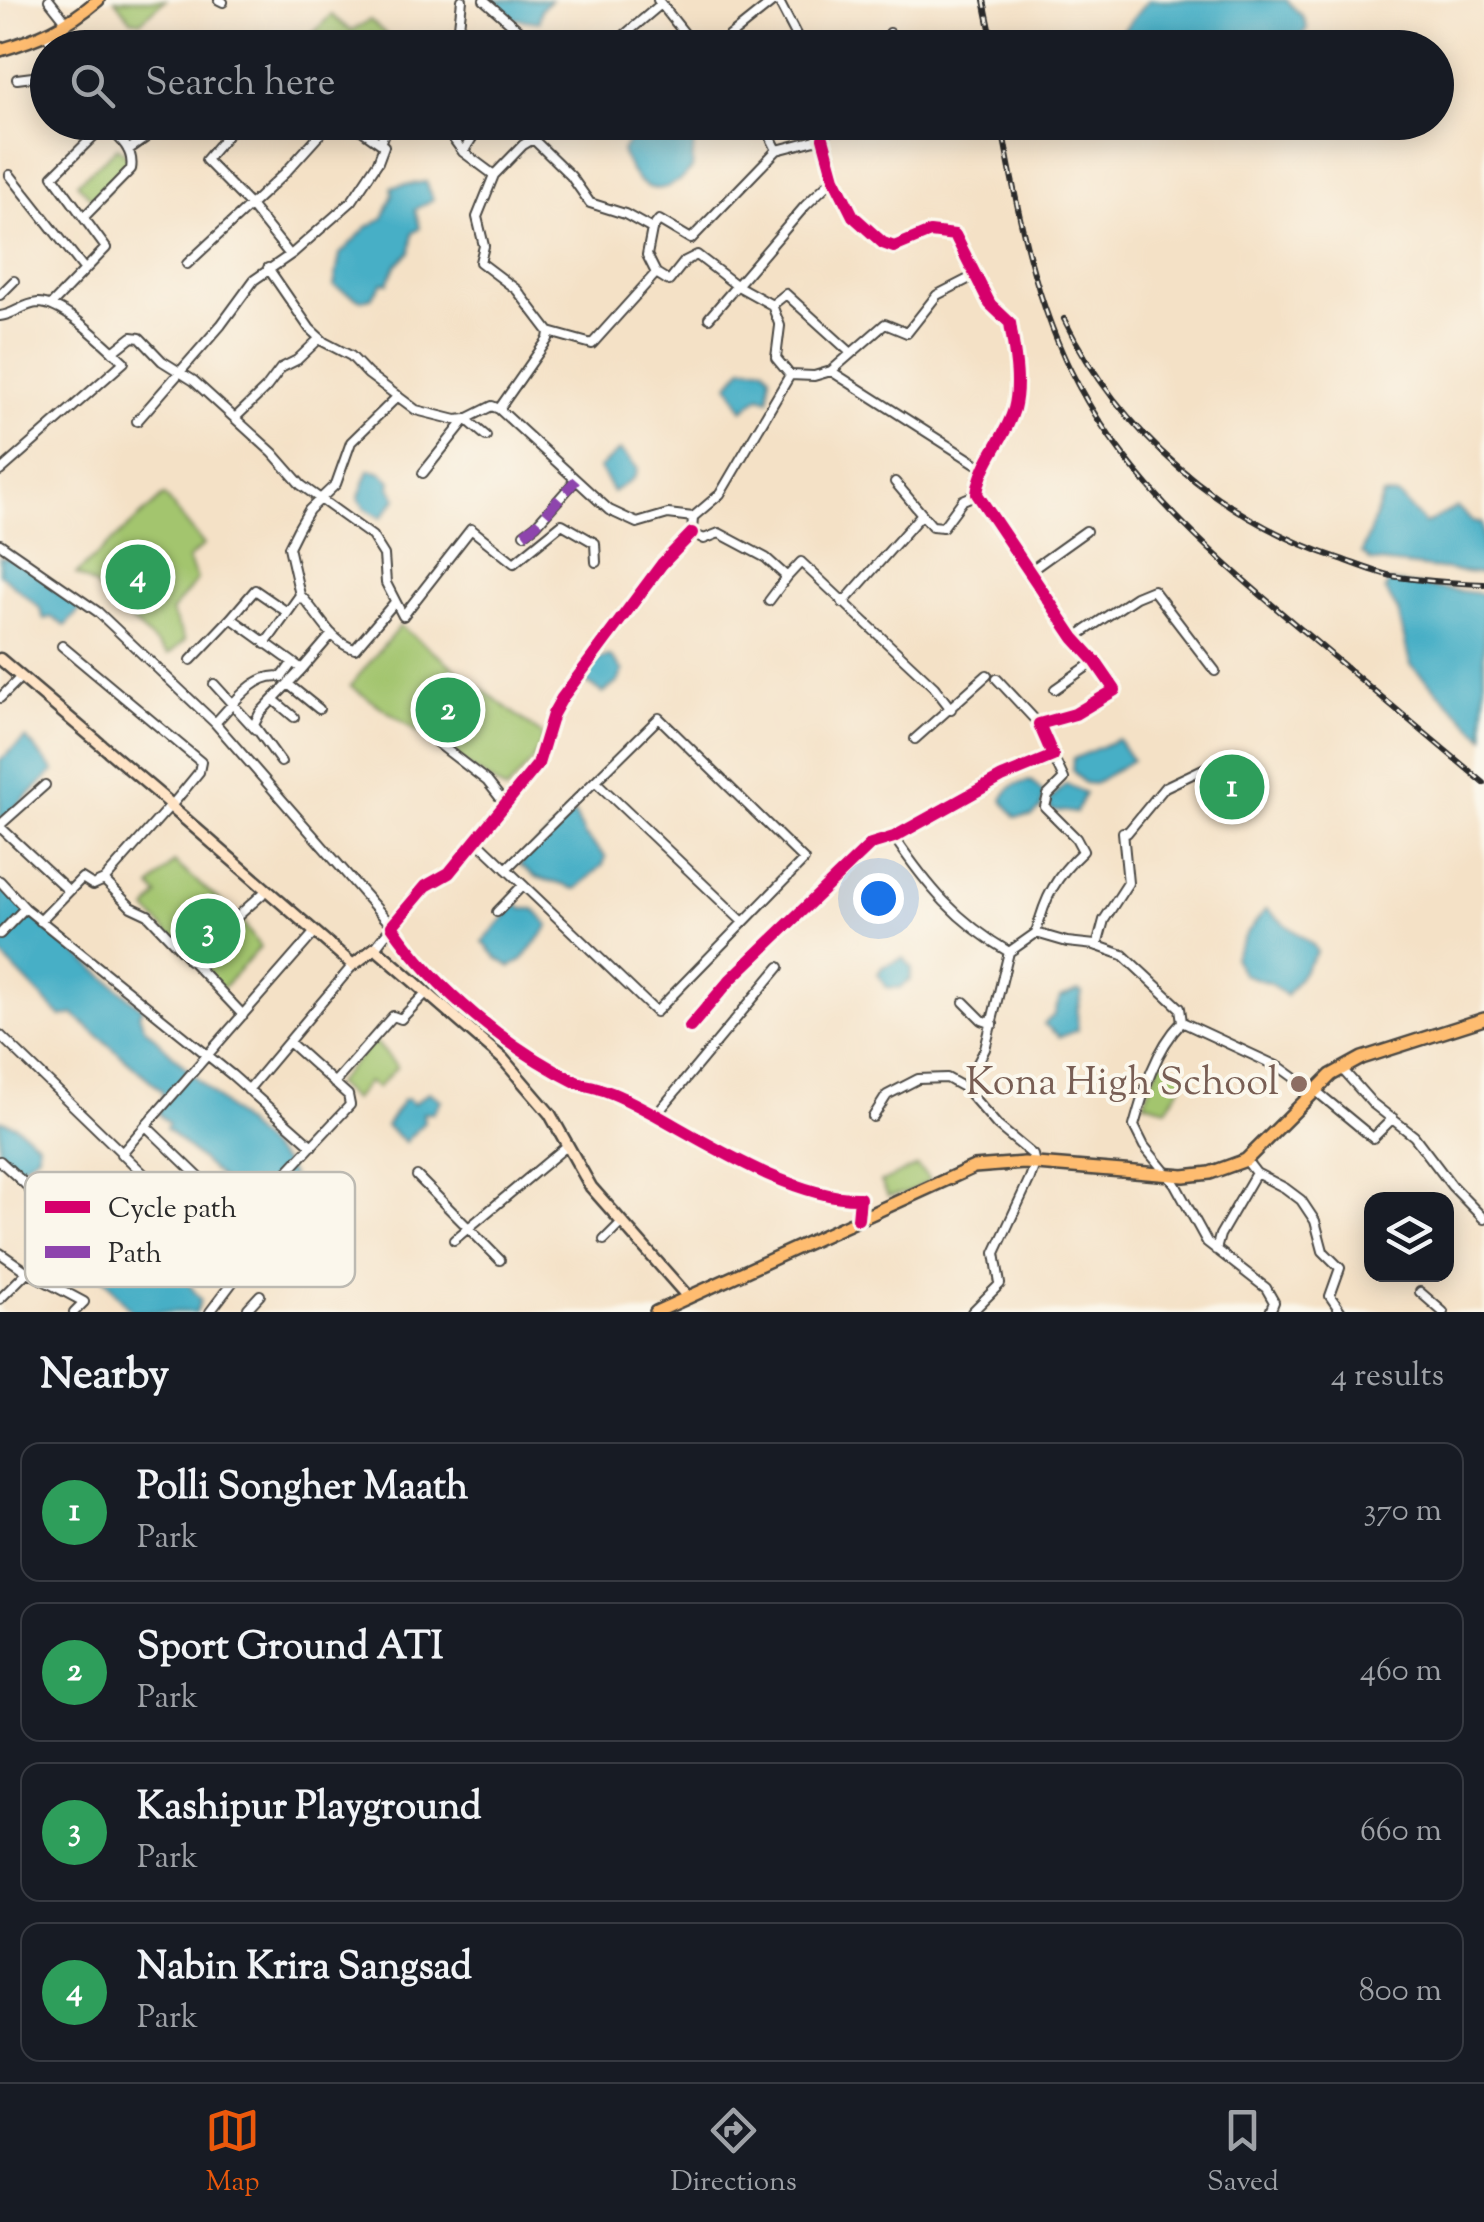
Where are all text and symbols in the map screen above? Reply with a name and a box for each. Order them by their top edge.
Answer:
search box [30,30,1454,140]
icon: search [65,58,120,113]
text: Search here [145,58,336,112]
pin: 4 [106,540,170,614]
pin: 2 [416,672,480,748]
pin: 1 [1200,750,1264,824]
your location [853,873,904,924]
pin: 3 [176,894,240,968]
place label: Kona High School [965,1056,1279,1113]
marker: Kona High School [1288,1073,1310,1095]
legend [25,1172,355,1287]
text: Cycle path [108,1190,237,1230]
map controls [1364,1192,1454,1282]
button: layers [1364,1192,1454,1282]
text: Path [108,1235,162,1275]
text: Nearby [40,1347,169,1407]
text: 4 results [1331,1354,1444,1400]
text: Polli Songher Maath [137,1462,468,1516]
text: 1 [69,1489,80,1535]
text: 370 m [1363,1489,1442,1535]
text: Park [137,1516,198,1562]
text: Sport Ground ATI [137,1622,443,1676]
text: 2 [67,1649,82,1695]
text: 460 m [1360,1649,1442,1695]
text: Park [137,1676,198,1722]
text: Kashipur Playground [137,1782,481,1836]
text: 3 [68,1809,81,1855]
text: 660 m [1360,1809,1442,1855]
text: Park [137,1836,198,1882]
text: Nabin Krira Sangsad [137,1942,472,1996]
text: 4 [66,1969,83,2015]
text: 800 m [1359,1969,1442,2015]
text: Park [137,1996,198,2042]
tab: Map [205,2103,260,2203]
tab: Directions [670,2103,797,2203]
tab: Saved [1207,2103,1279,2203]

